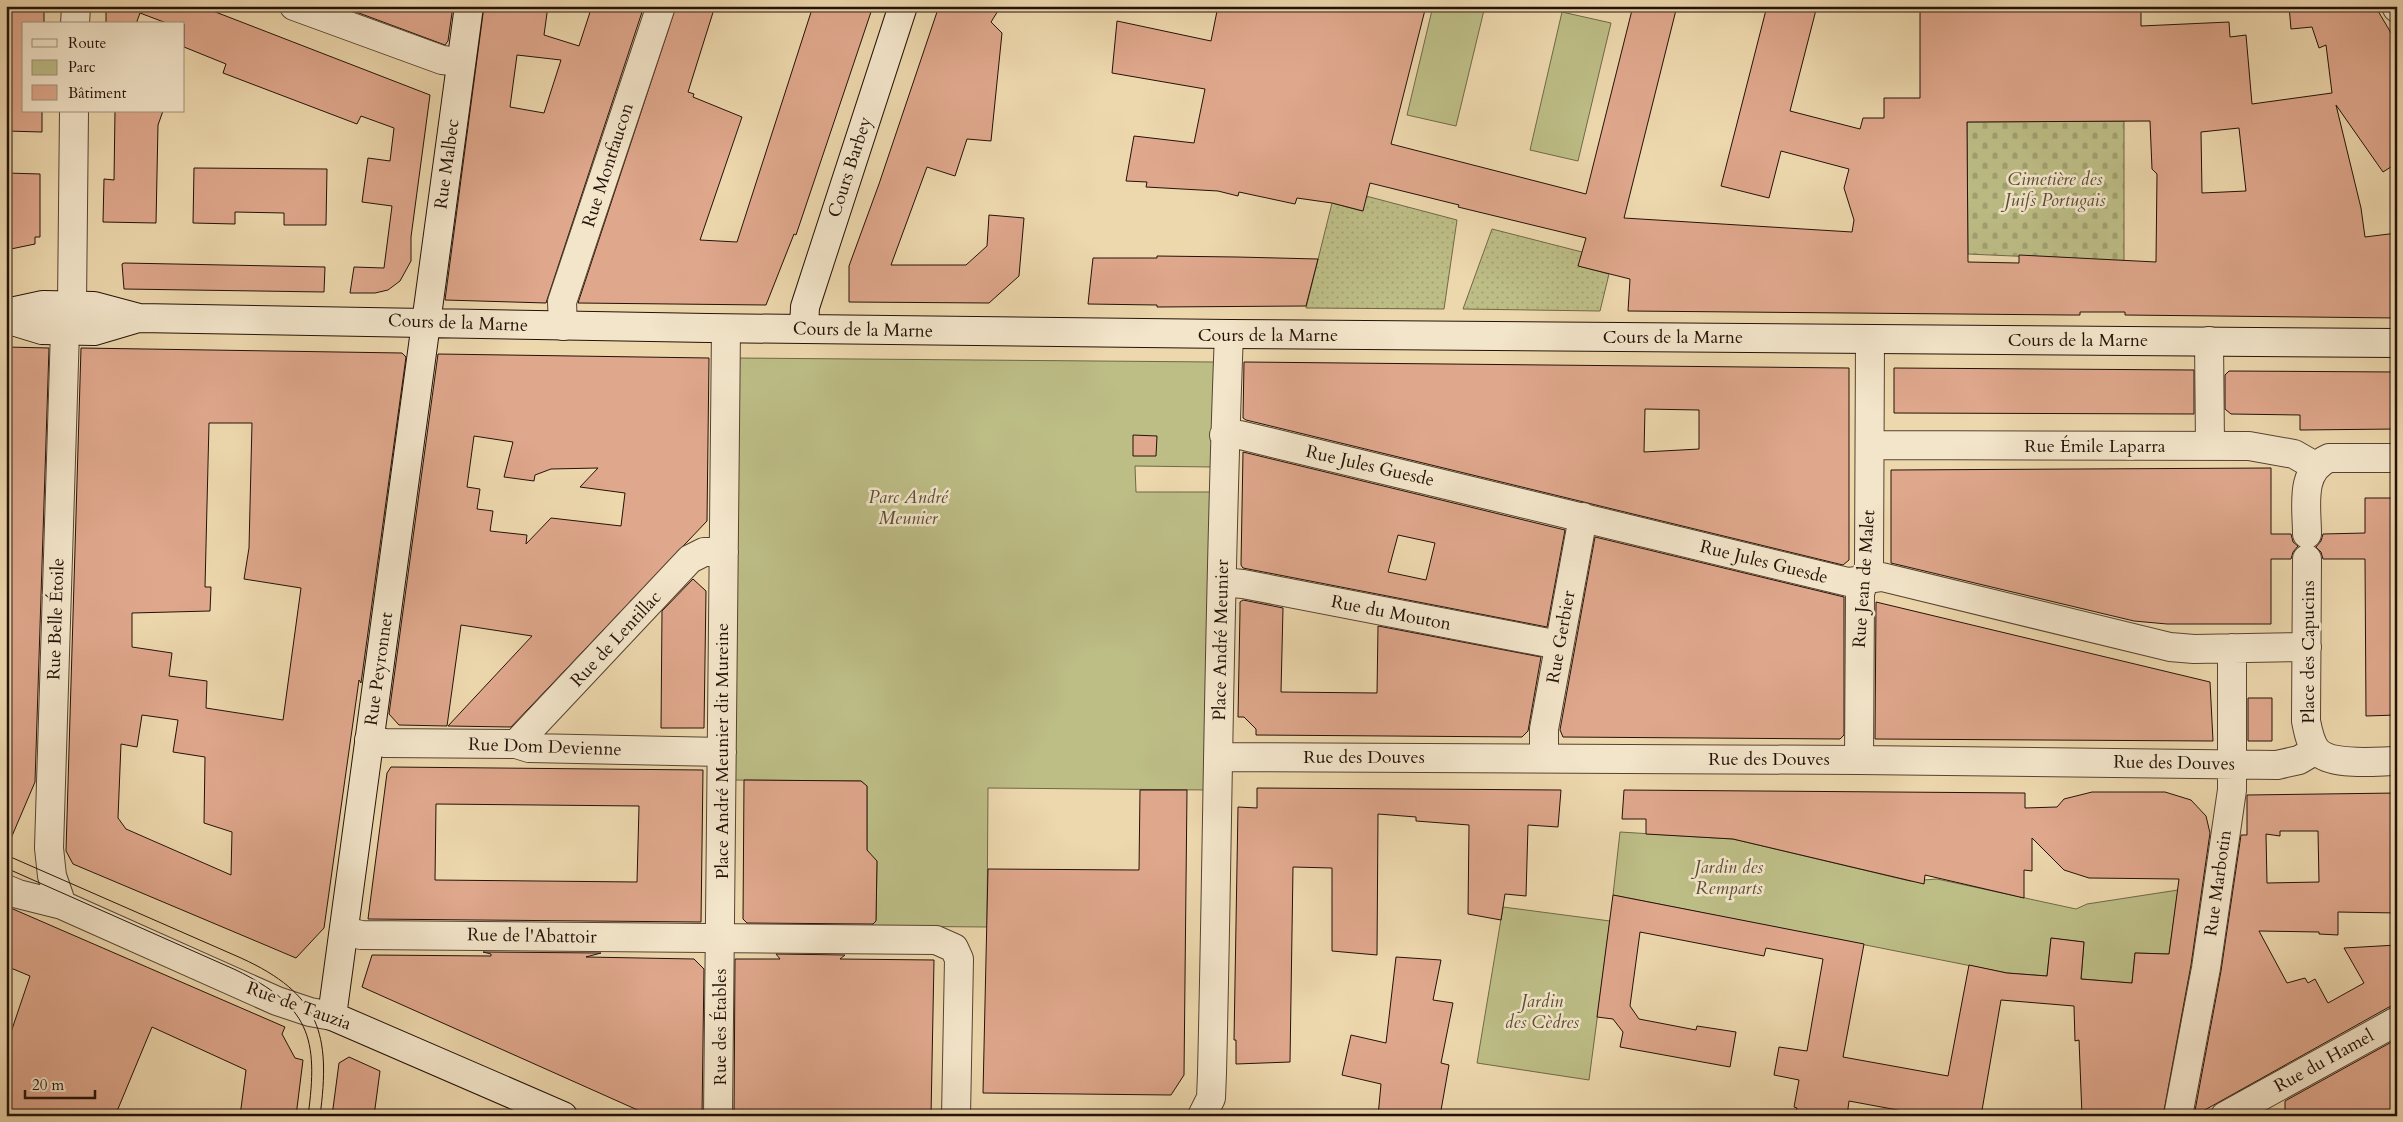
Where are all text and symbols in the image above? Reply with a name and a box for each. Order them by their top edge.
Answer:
legend [22,22,185,112]
text: Route [68,33,106,53]
text: Parc [68,57,96,77]
text: Bâtiment [68,83,127,103]
street label: Rue Montfaucon [576,99,640,230]
street label: Cours Barbey [822,113,878,221]
street label: Rue Malbec [428,117,466,211]
park label: Cimetière des Juifs Portugais [2000,167,2106,213]
street label: Cours de la Marne [387,308,529,338]
street label: Cours de la Marne [793,316,933,344]
street label: Cours de la Marne [1198,323,1338,348]
street label: Cours de la Marne [1603,325,1743,350]
street label: Cours de la Marne [2008,328,2148,353]
street label: Rue Émile Laparra [2024,434,2166,459]
street label: Rue Jules Guesde [1303,439,1437,493]
park label: Parc André Meunier [868,485,949,531]
street label: Rue Jean de Malet [1847,509,1881,649]
street label: Rue Jules Guesde [1697,534,1831,590]
street label: Rue Belle Étoile [41,557,71,681]
street label: Place André Meunier [1207,559,1235,721]
street label: Place des Capucins [2296,580,2321,724]
street label: Rue de Lentillac [565,585,667,693]
street label: Rue Gerbier [1541,588,1582,685]
street label: Rue du Mouton [1329,589,1454,637]
street label: Rue Peyronnet [359,610,399,727]
street label: Place André Meunier dit Mureine [710,623,735,879]
street label: Rue Dom Devienne [468,732,622,762]
street label: Rue des Douves [1303,745,1425,770]
street label: Rue des Douves [1708,747,1830,772]
street label: Rue des Douves [2113,749,2235,777]
street label: Rue Marbotin [2198,828,2238,938]
park label: Jardin des Remparts [1691,855,1763,901]
street label: Rue de l'Abattoir [467,922,597,950]
street label: Rue des Étables [708,969,733,1085]
street label: Rue de Tauzia [243,975,355,1037]
park label: Jardin des Cèdres [1505,989,1579,1035]
street label: Rue du Hamel [2270,1023,2379,1099]
scale bar [25,1067,95,1099]
text: 20 m [32,1075,64,1095]

